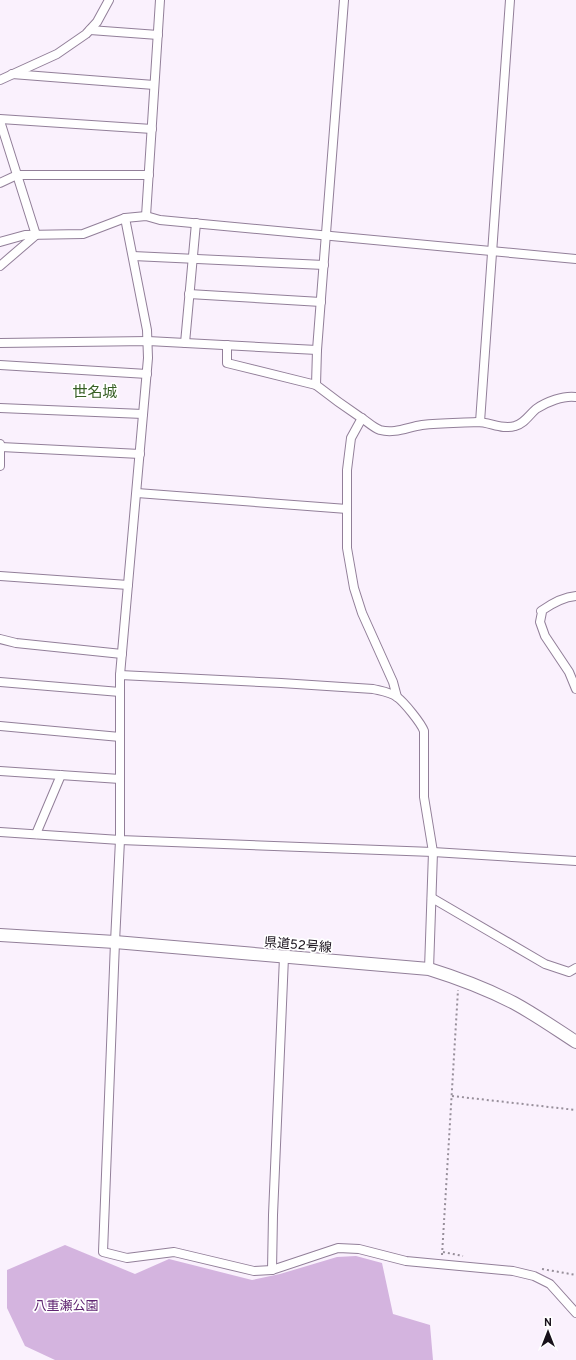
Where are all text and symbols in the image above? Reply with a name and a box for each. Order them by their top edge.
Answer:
district label: 世名城 [72,384,118,403]
street label: 県道52号線 [263,934,332,957]
park label: 八重瀬公園 [33,1299,99,1315]
north arrow [528,1312,568,1352]
text: N [544,1316,552,1330]

